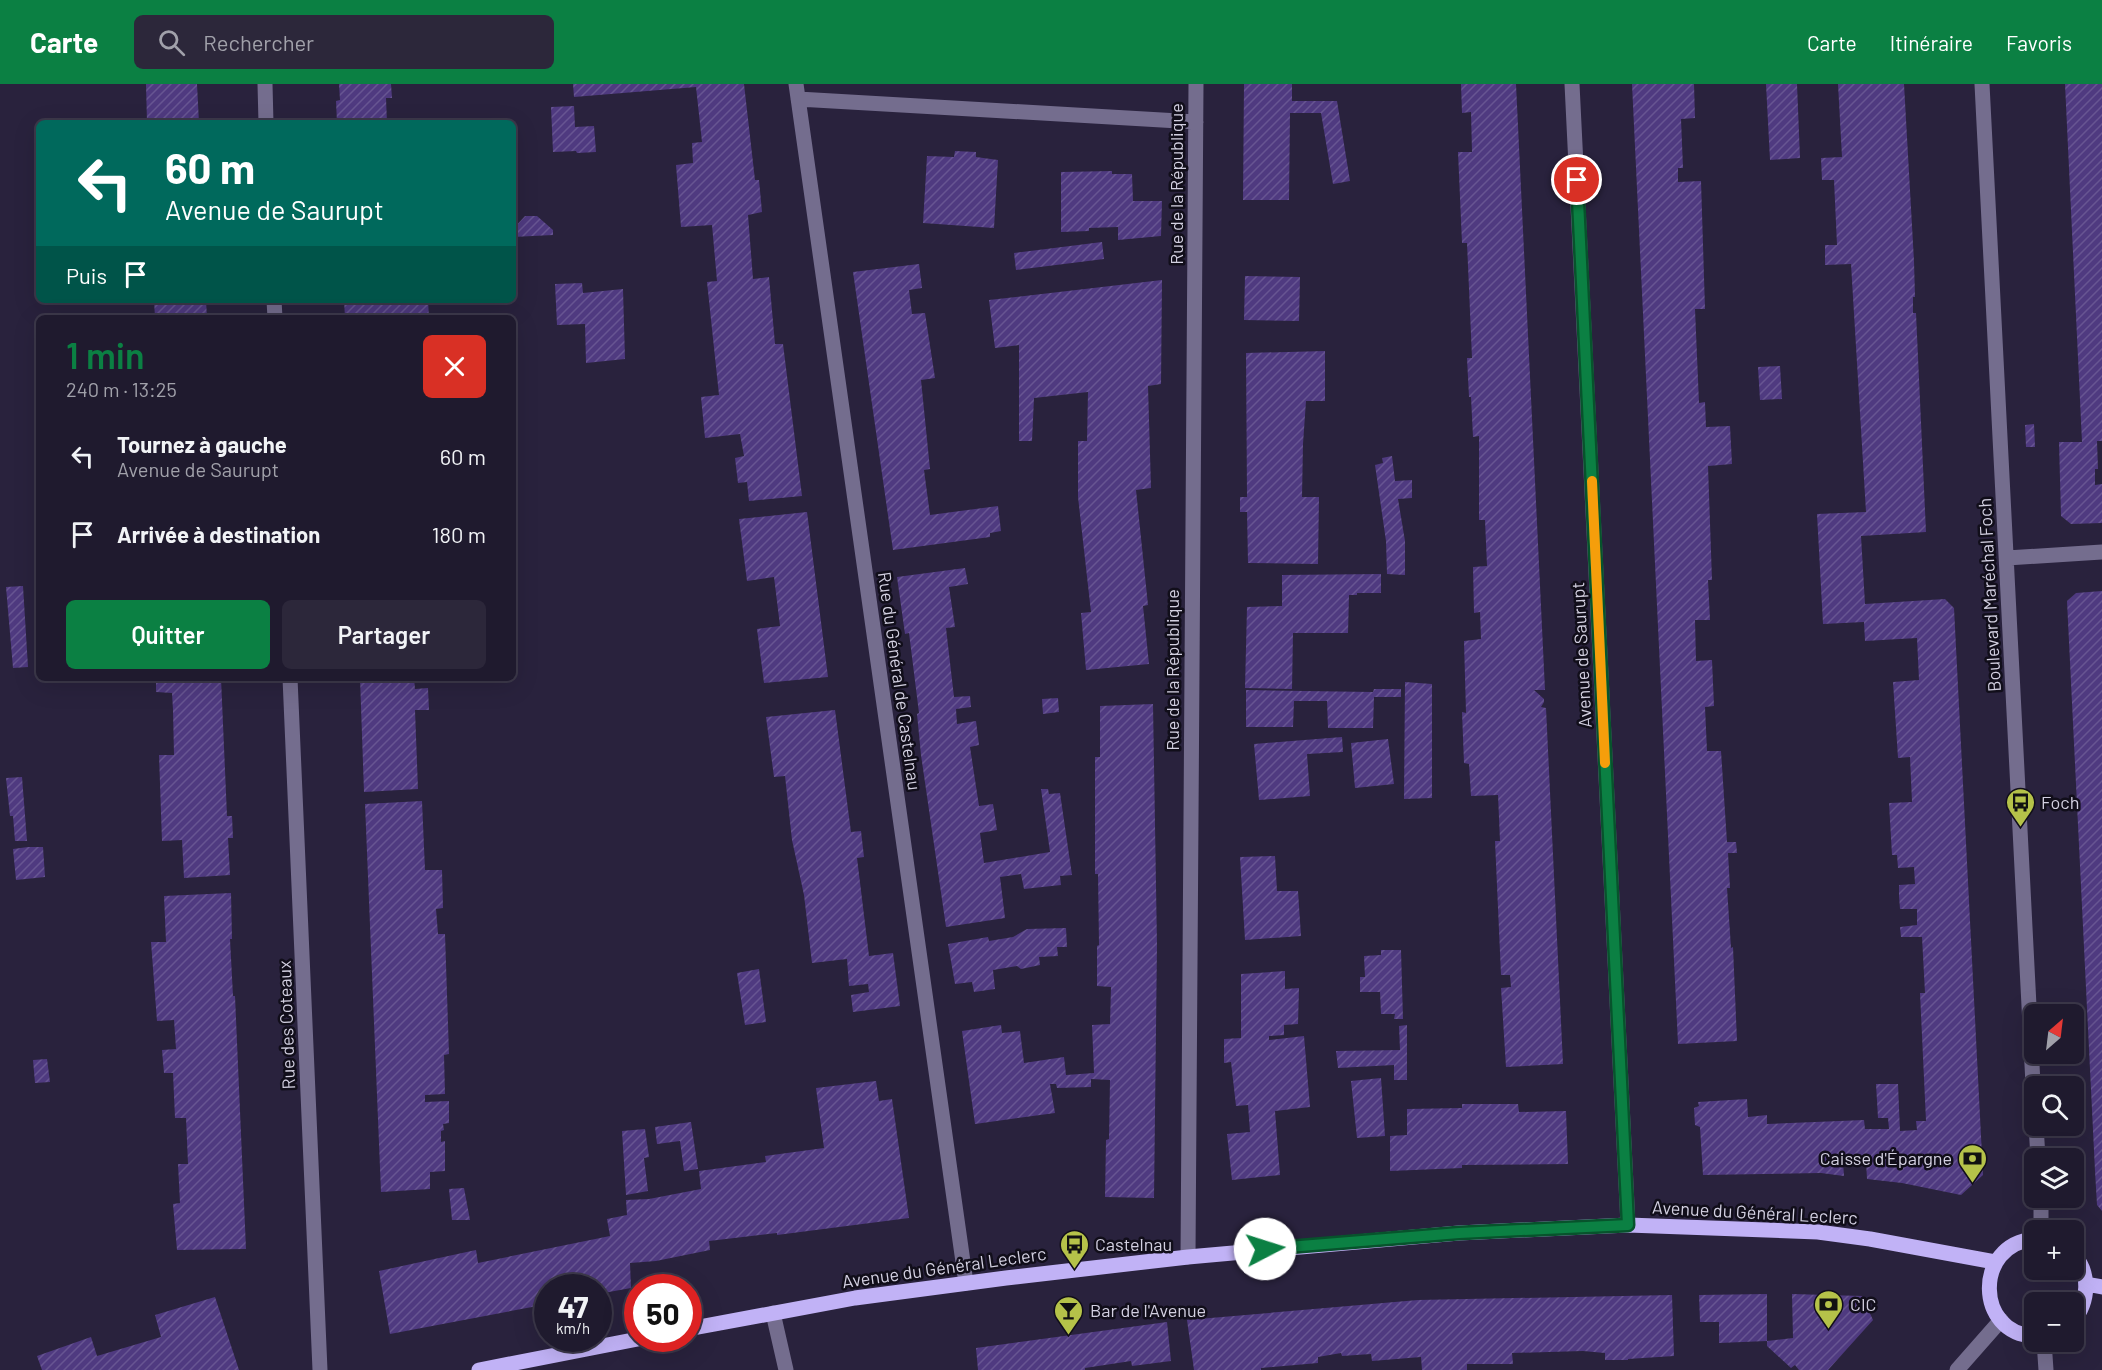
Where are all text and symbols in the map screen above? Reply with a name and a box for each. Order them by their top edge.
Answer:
search box [134,15,554,69]
text: Carte [30,25,98,59]
icon: search [155,26,188,59]
text: Rechercher [203,29,314,55]
text: Carte [1807,30,1857,55]
text: Itinéraire [1890,30,1973,55]
text: Favoris [2006,30,2072,55]
street label: Rue de la République [1165,103,1187,265]
text: 60 m [165,142,255,192]
icon: left [66,144,144,222]
pin [1551,154,1602,205]
icon: arrive [1560,163,1593,196]
text: Avenue de Saurupt [165,193,384,225]
icon: arrive [119,258,152,291]
text: Puis [66,262,107,288]
text: 1 min [66,333,145,376]
button: close [423,335,486,398]
text: 240 m · 13:25 [66,377,177,401]
text: Tournez à gauche [117,431,287,457]
icon: left [66,440,99,473]
text: 60 m [440,443,486,469]
text: Avenue de Saurupt [117,457,279,481]
street label: Boulevard Maréchal Foch [1973,497,2005,693]
icon: arrive [66,518,99,551]
text: Arrivée à destination [117,521,320,547]
text: 180 m [432,521,486,547]
street label: Rue du Général de Castelnau [874,570,926,792]
street label: Avenue de Saurupt [1566,582,1596,728]
street label: Rue de la République [1161,589,1183,751]
button: Quitter [66,600,270,669]
button: Partager [282,600,486,669]
bus stop icon: Foch [2004,786,2036,828]
place label: Foch [2041,791,2079,813]
street label: Rue des Coteaux [273,960,299,1090]
north arrow [2024,1004,2084,1064]
map controls [2024,1004,2084,1352]
button: search [2024,1076,2084,1136]
bank icon: Caisse d'Épargne [1957,1142,1989,1184]
place label: Caisse d'Épargne [1820,1147,1952,1169]
button: layers [2024,1148,2084,1208]
street label: Avenue du Général Leclerc [1652,1196,1858,1228]
position arrow [1233,1217,1297,1281]
button: + [2024,1220,2084,1280]
bus stop icon: Castelnau [1058,1228,1090,1270]
place label: Castelnau [1095,1233,1172,1255]
street label: Avenue du Général Leclerc [841,1242,1047,1292]
speed limit sign: 50 [624,1274,702,1352]
text: 47 [558,1288,588,1324]
bank icon: CIC [1813,1288,1845,1330]
button: − [2024,1292,2084,1352]
place label: CIC [1850,1293,1877,1315]
bar icon: Bar de l'Avenue [1053,1294,1085,1336]
place label: Bar de l'Avenue [1090,1299,1206,1321]
text: km/h [556,1319,590,1337]

